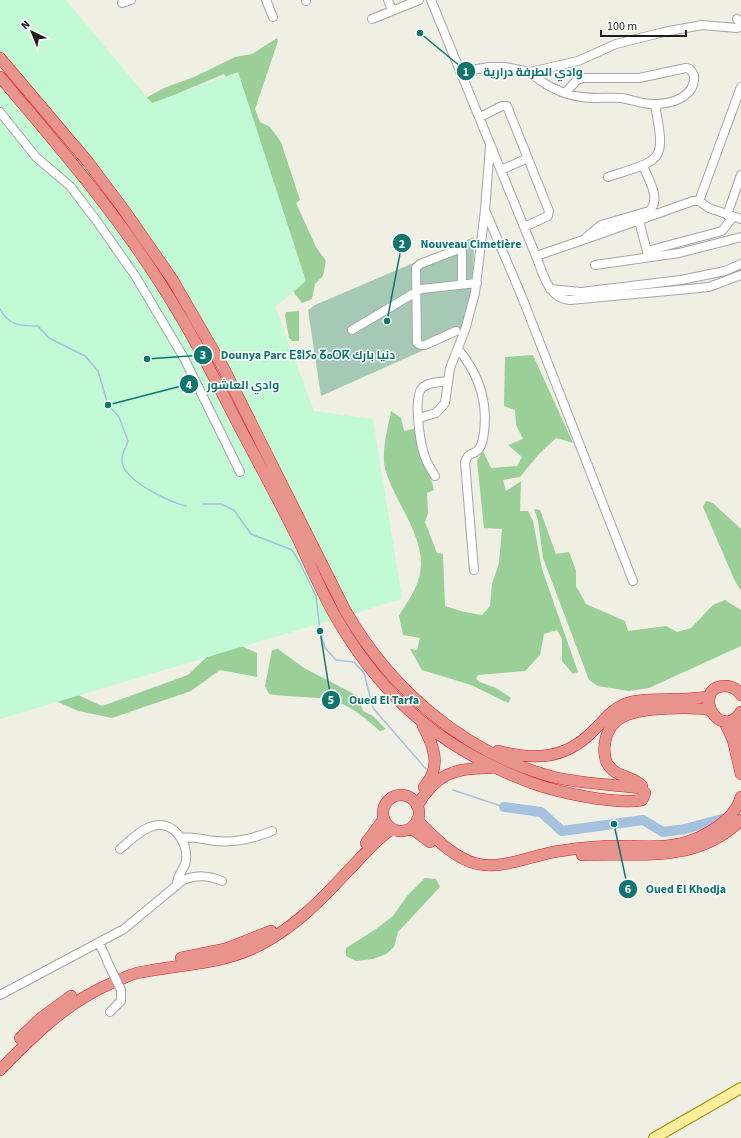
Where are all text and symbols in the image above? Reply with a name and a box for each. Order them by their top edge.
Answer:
north arrow [12,12,52,52]
scale bar [601,12,686,38]
text: N [18,17,33,33]
text: 100 m [607,18,637,35]
callout: وادي الطرفة درارية [456,59,591,83]
text: 1 [463,64,469,81]
text: وادي الطرفة درارية [483,64,583,82]
callout: Nouveau Cimetière [392,231,529,255]
text: 2 [399,236,405,253]
text: Nouveau Cimetière [421,236,521,253]
callout: Dounya Parc ⴹⵓⵏⵢⴰ ⵒⴰⵔⴽ دنيا بارك [193,343,403,367]
text: 3 [200,347,206,364]
text: Dounya Parc ⴹⵓⵏⵢⴰ ⵒⴰⵔⴽ دنيا بارك [221,347,395,364]
callout: وادي العاشور [179,372,287,396]
text: 4 [186,377,193,394]
text: وادي العاشور [206,377,279,395]
callout: Oued El Tarfa [321,688,427,712]
text: 5 [328,692,334,709]
text: Oued El Tarfa [349,692,419,709]
callout: Oued El Khodja [618,877,734,901]
text: 6 [625,881,631,898]
text: Oued El Khodja [646,881,726,898]

